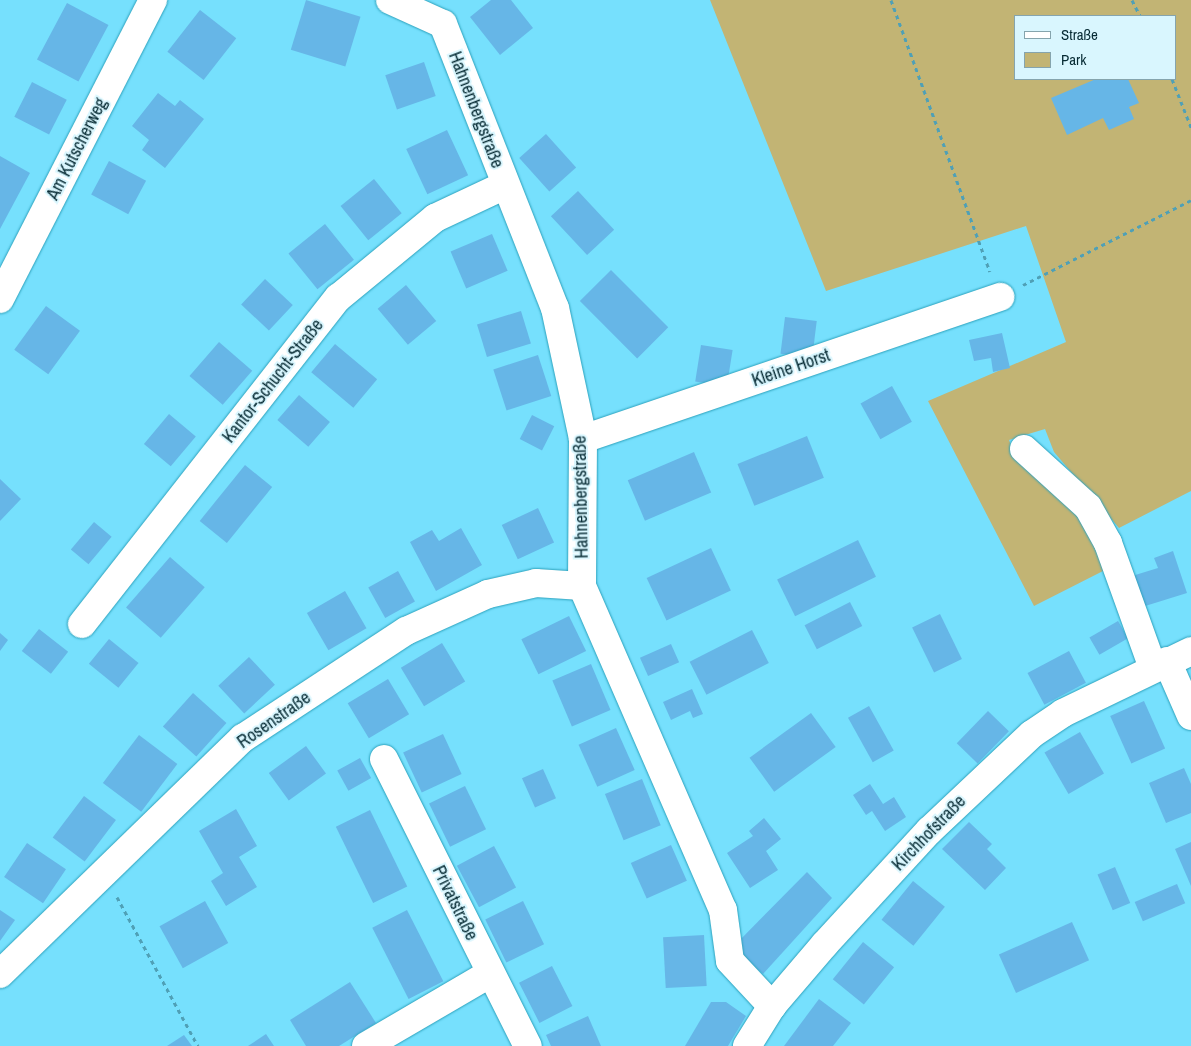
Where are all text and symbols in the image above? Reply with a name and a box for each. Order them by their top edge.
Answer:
legend [1014,15,1176,80]
text: Straße [1061,24,1098,45]
street label: Hahnenbergstraße [444,49,508,171]
text: Park [1061,49,1086,70]
street label: Am Kutscherweg [42,94,112,204]
street label: Kantor-Schucht-Straße [218,315,328,447]
street label: Kleine Horst [749,345,833,391]
street label: Hahnenbergstraße [569,435,593,559]
street label: Rosenstraße [233,687,315,753]
street label: Kirchhofstraße [888,791,970,875]
street label: Privatstraße [428,862,482,944]

